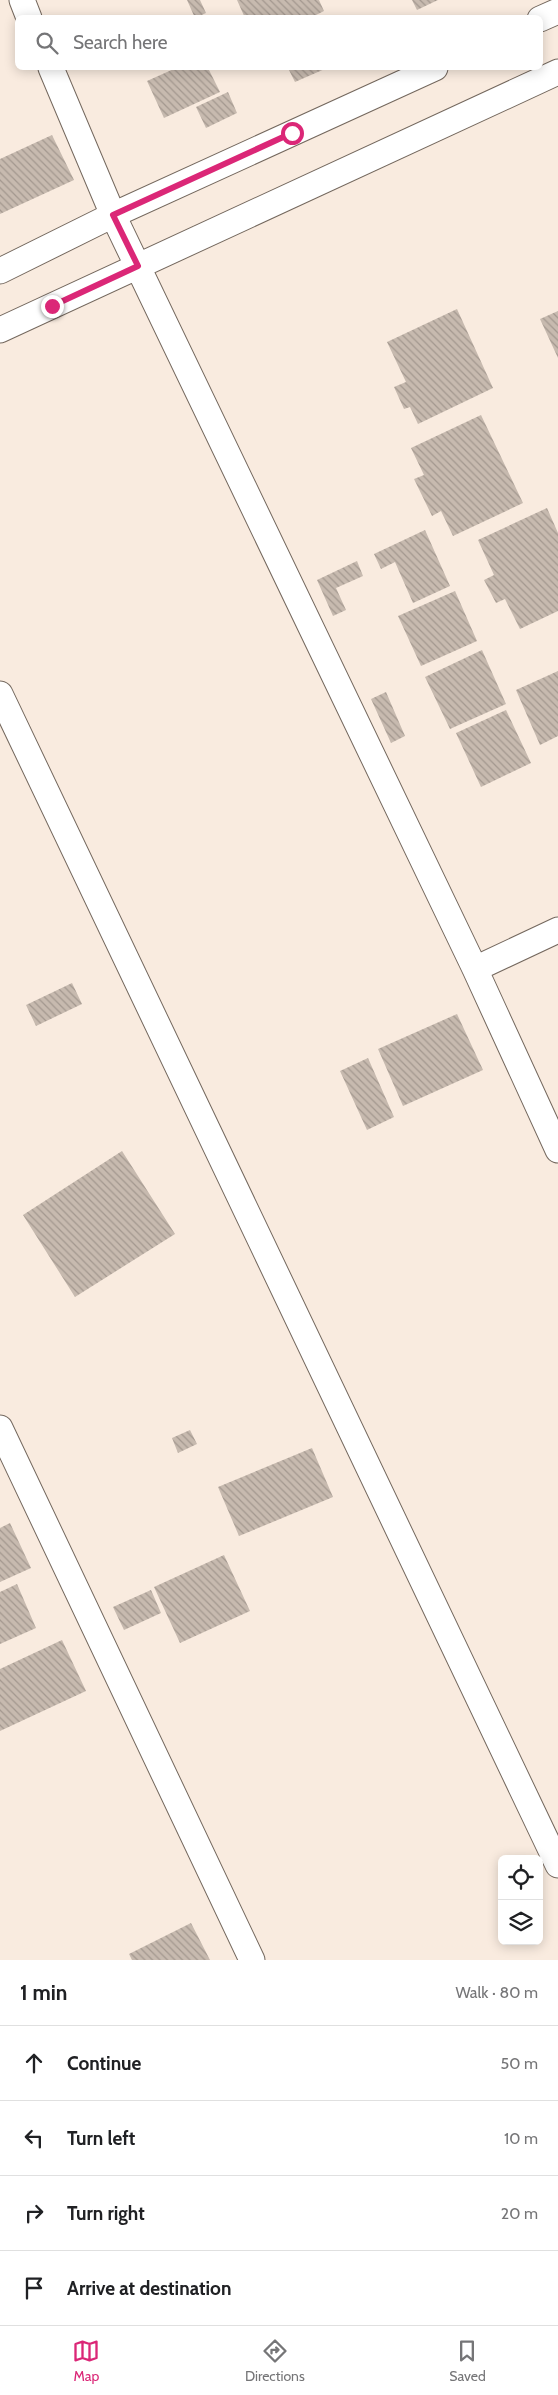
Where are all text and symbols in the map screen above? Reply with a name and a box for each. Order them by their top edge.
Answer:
search box [15,15,543,70]
icon: search [33,29,61,57]
text: Search here [73,31,167,54]
route start [281,122,304,145]
route end [41,295,64,318]
map controls [498,1855,543,1945]
button: locate [498,1855,543,1900]
button: layers [498,1900,543,1945]
text: 1 min [20,1980,67,2005]
text: Walk · 80 m [455,1983,538,2002]
icon: ahead [20,2049,48,2077]
text: Continue [67,2052,141,2075]
text: 50 m [501,2054,538,2073]
icon: left [20,2124,48,2152]
text: Turn left [67,2127,135,2150]
text: 10 m [504,2129,538,2148]
icon: right [20,2199,48,2227]
text: Turn right [67,2202,145,2225]
text: 20 m [501,2204,538,2223]
icon: arrive [20,2274,48,2302]
text: Arrive at destination [67,2277,231,2300]
tab: Map [72,2337,100,2385]
tab: Directions [245,2337,305,2385]
tab: Saved [449,2337,486,2385]

